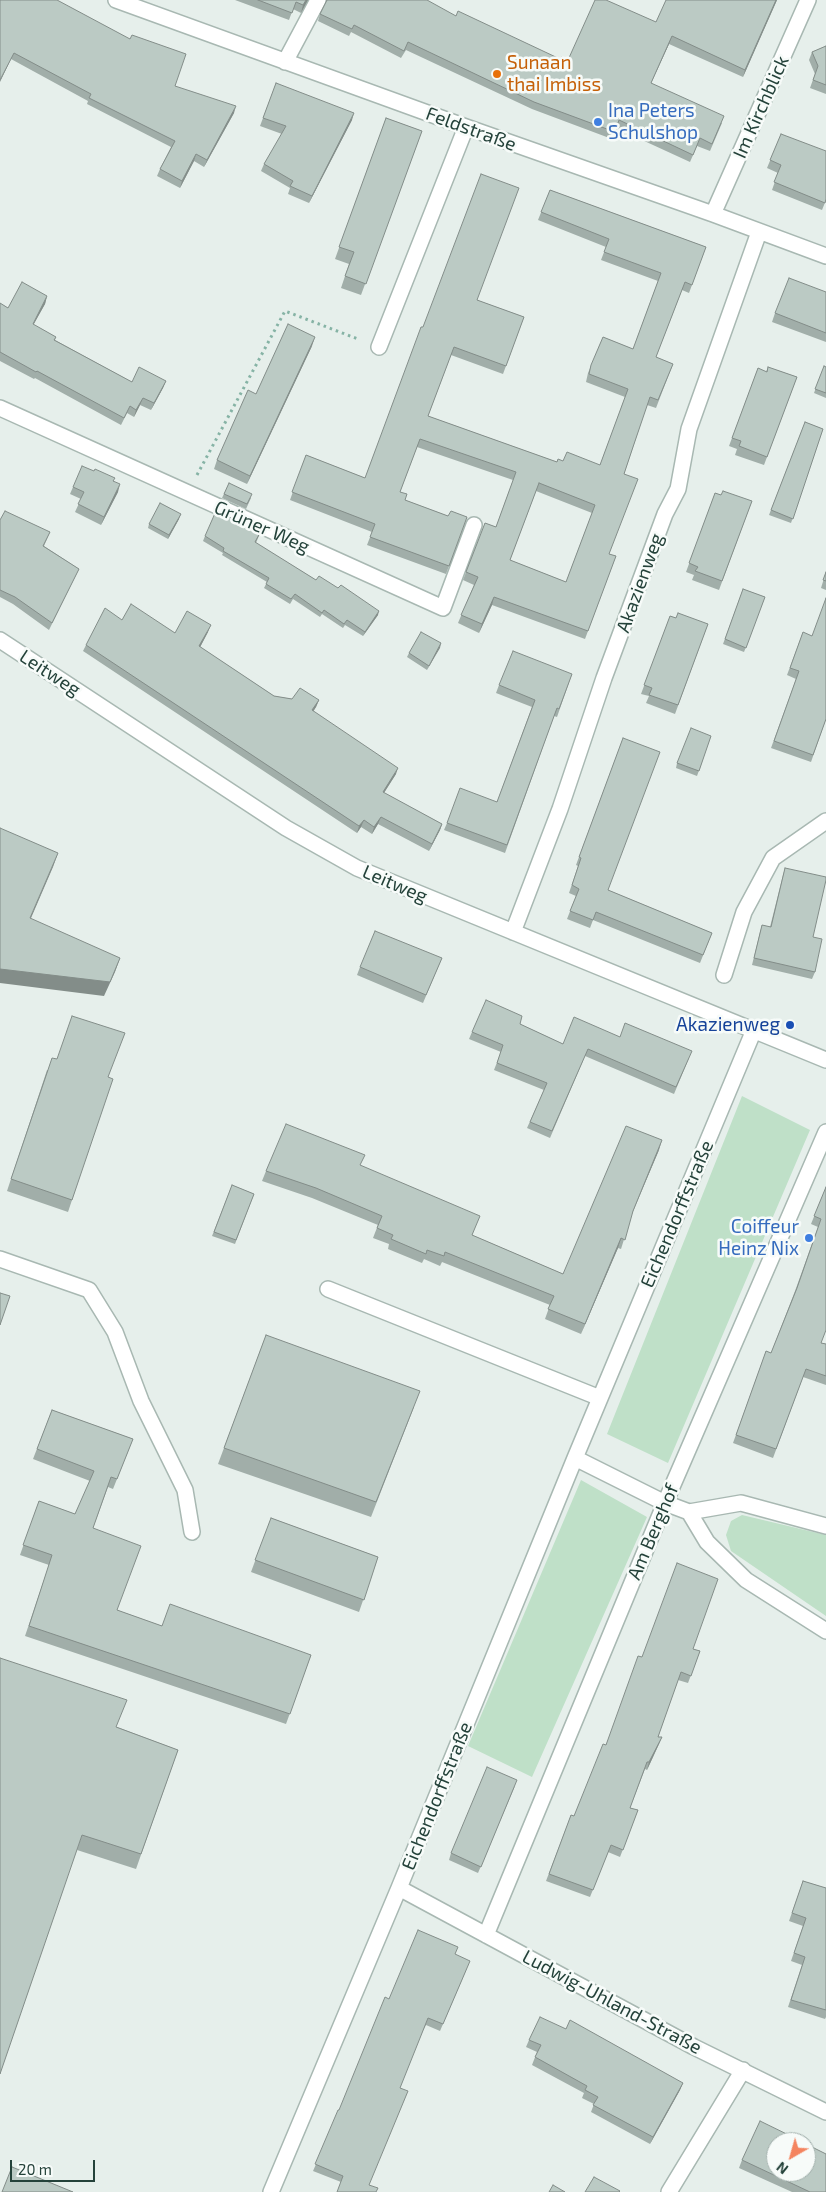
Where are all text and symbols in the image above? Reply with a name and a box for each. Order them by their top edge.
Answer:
place label: Sunaan thai Imbiss [507,52,601,96]
street label: Im Kirchblick [728,52,794,162]
marker: Sunaan thai Imbiss [491,68,503,80]
place label: Ina Peters Schulshop [608,100,698,144]
street label: Feldstraße [423,102,519,156]
marker: Ina Peters Schulshop [592,116,604,128]
street label: Grüner Weg [211,496,313,558]
street label: Akazienweg [612,530,668,636]
street label: Leitweg [15,645,85,701]
street label: Leitweg [359,860,431,908]
place label: Akazienweg [676,1014,780,1036]
marker: Akazienweg [784,1019,796,1031]
street label: Eichendorffstraße [636,1137,718,1291]
place label: Coiffeur Heinz Nix [718,1216,799,1260]
marker: Coiffeur Heinz Nix [803,1232,815,1244]
street label: Am Berghof [623,1481,683,1583]
street label: Eichendorffstraße [397,1719,477,1873]
street label: Ludwig-Uhland-Straße [518,1945,706,2059]
north arrow [766,2132,816,2182]
scale bar [12,2150,98,2182]
text: N [773,2159,791,2178]
text: 20 m [18,2160,52,2178]

